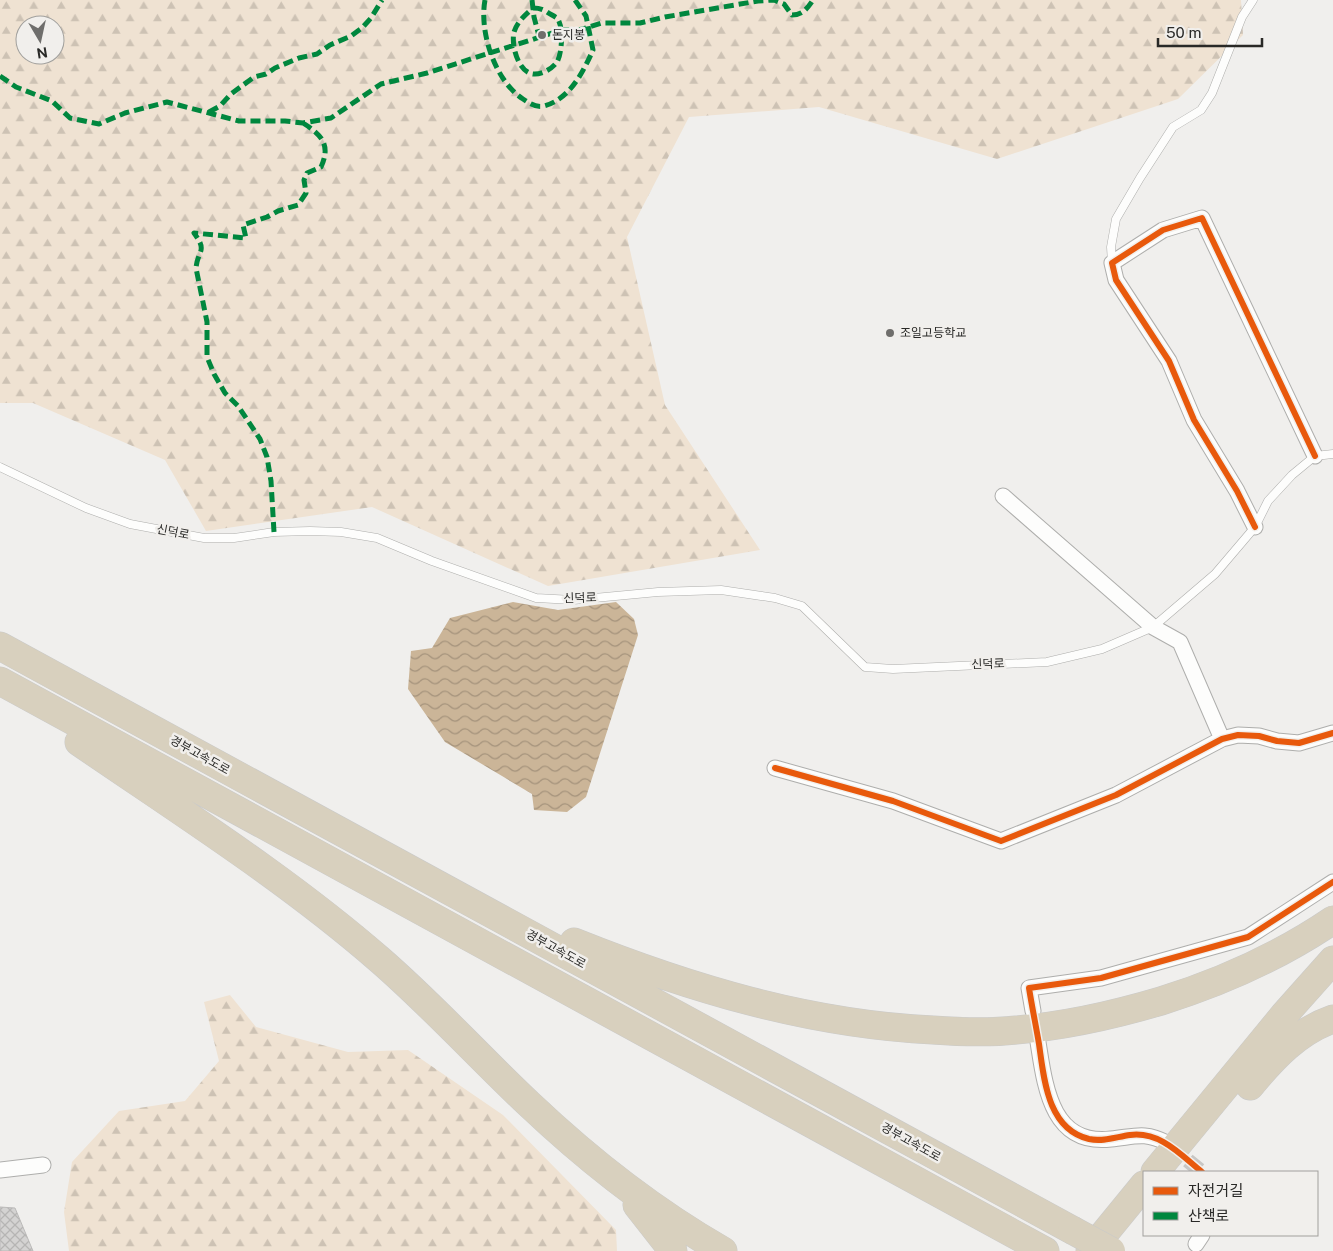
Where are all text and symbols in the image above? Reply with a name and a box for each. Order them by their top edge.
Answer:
north arrow [15,15,65,65]
scale bar [1158,15,1262,47]
text: 50 m [1166,24,1201,41]
place label: 돈지봉 [552,28,585,42]
marker: 돈지봉 [536,29,548,41]
text: N [35,44,49,62]
place label: 조일고등학교 [900,326,966,340]
marker: 조일고등학교 [884,327,896,339]
street label: 신덕로 [155,522,191,542]
street label: 신덕로 [563,590,597,606]
street label: 신덕로 [971,656,1005,672]
street label: 경부고속도로 [168,733,232,777]
street label: 경부고속도로 [524,927,588,971]
street label: 경부고속도로 [879,1120,943,1164]
legend [1143,1171,1318,1236]
text: 자전거길 [1188,1182,1243,1199]
text: 산책로 [1188,1207,1229,1224]

